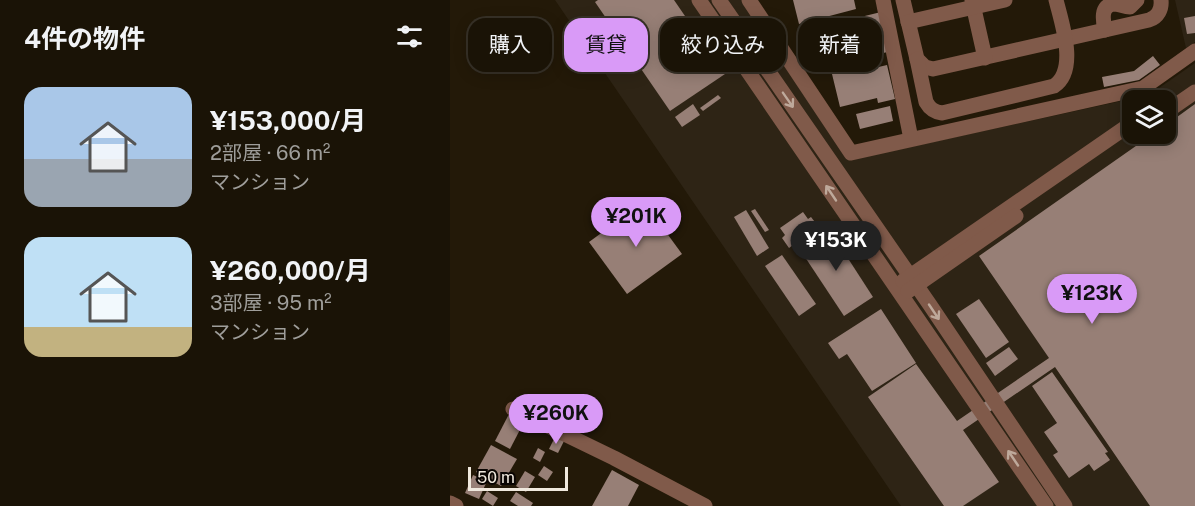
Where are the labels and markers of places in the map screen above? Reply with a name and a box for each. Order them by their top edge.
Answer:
pin: ¥201K [594,197,678,248]
pin: ¥153K [794,221,878,272]
pin: ¥123K [1050,274,1134,325]
pin: ¥260K [514,394,598,445]

